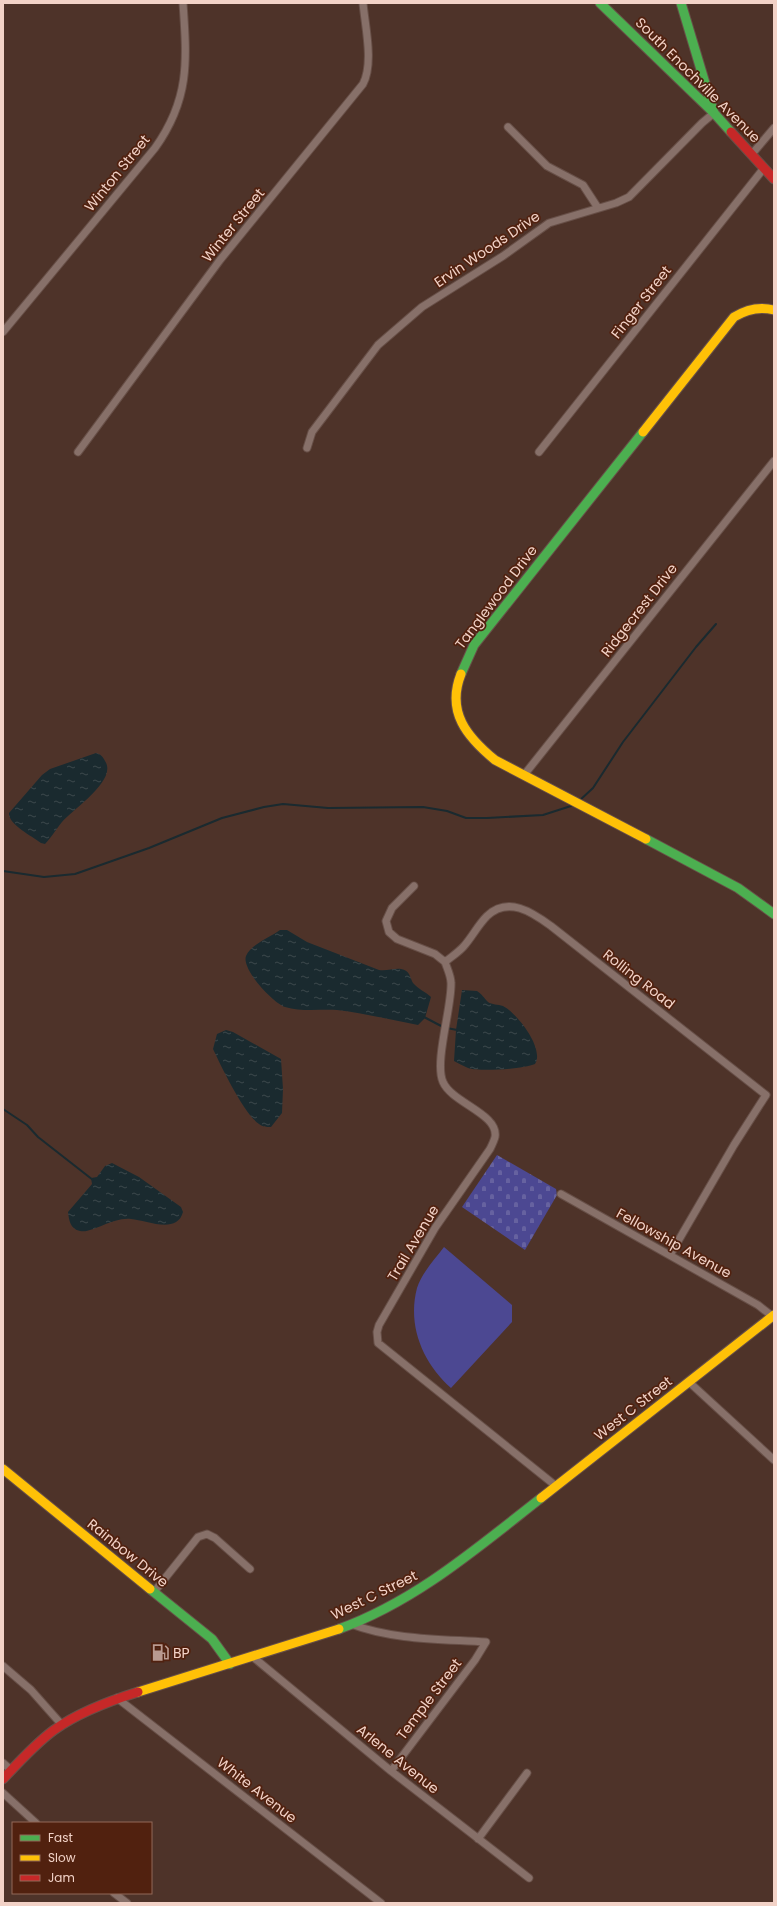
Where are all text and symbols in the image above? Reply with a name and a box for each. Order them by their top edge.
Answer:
street label: South Enochville Avenue [631,13,765,147]
street label: Winton Street [80,130,154,216]
street label: Winter Street [197,184,269,266]
street label: Ervin Woods Drive [430,206,544,292]
street label: Finger Street [606,261,676,343]
street label: Tanglewood Drive [450,541,542,653]
street label: Ridgecrest Drive [596,559,682,661]
street label: Rolling Road [599,945,679,1013]
street label: Trail Avenue [382,1201,444,1285]
street label: Fellowship Avenue [613,1203,735,1283]
street label: West C Street [590,1371,676,1445]
street label: Rainbow Drive [83,1514,173,1592]
street label: West C Street [327,1565,421,1625]
fuel station icon: BP [150,1643,170,1663]
place label: BP [173,1643,190,1663]
street label: Temple Street [392,1654,466,1744]
street label: Arlene Avenue [353,1720,444,1799]
street label: White Avenue [213,1753,301,1828]
legend [12,1822,152,1894]
text: Fast [48,1829,73,1846]
text: Slow [48,1849,76,1866]
text: Jam [48,1869,75,1886]

